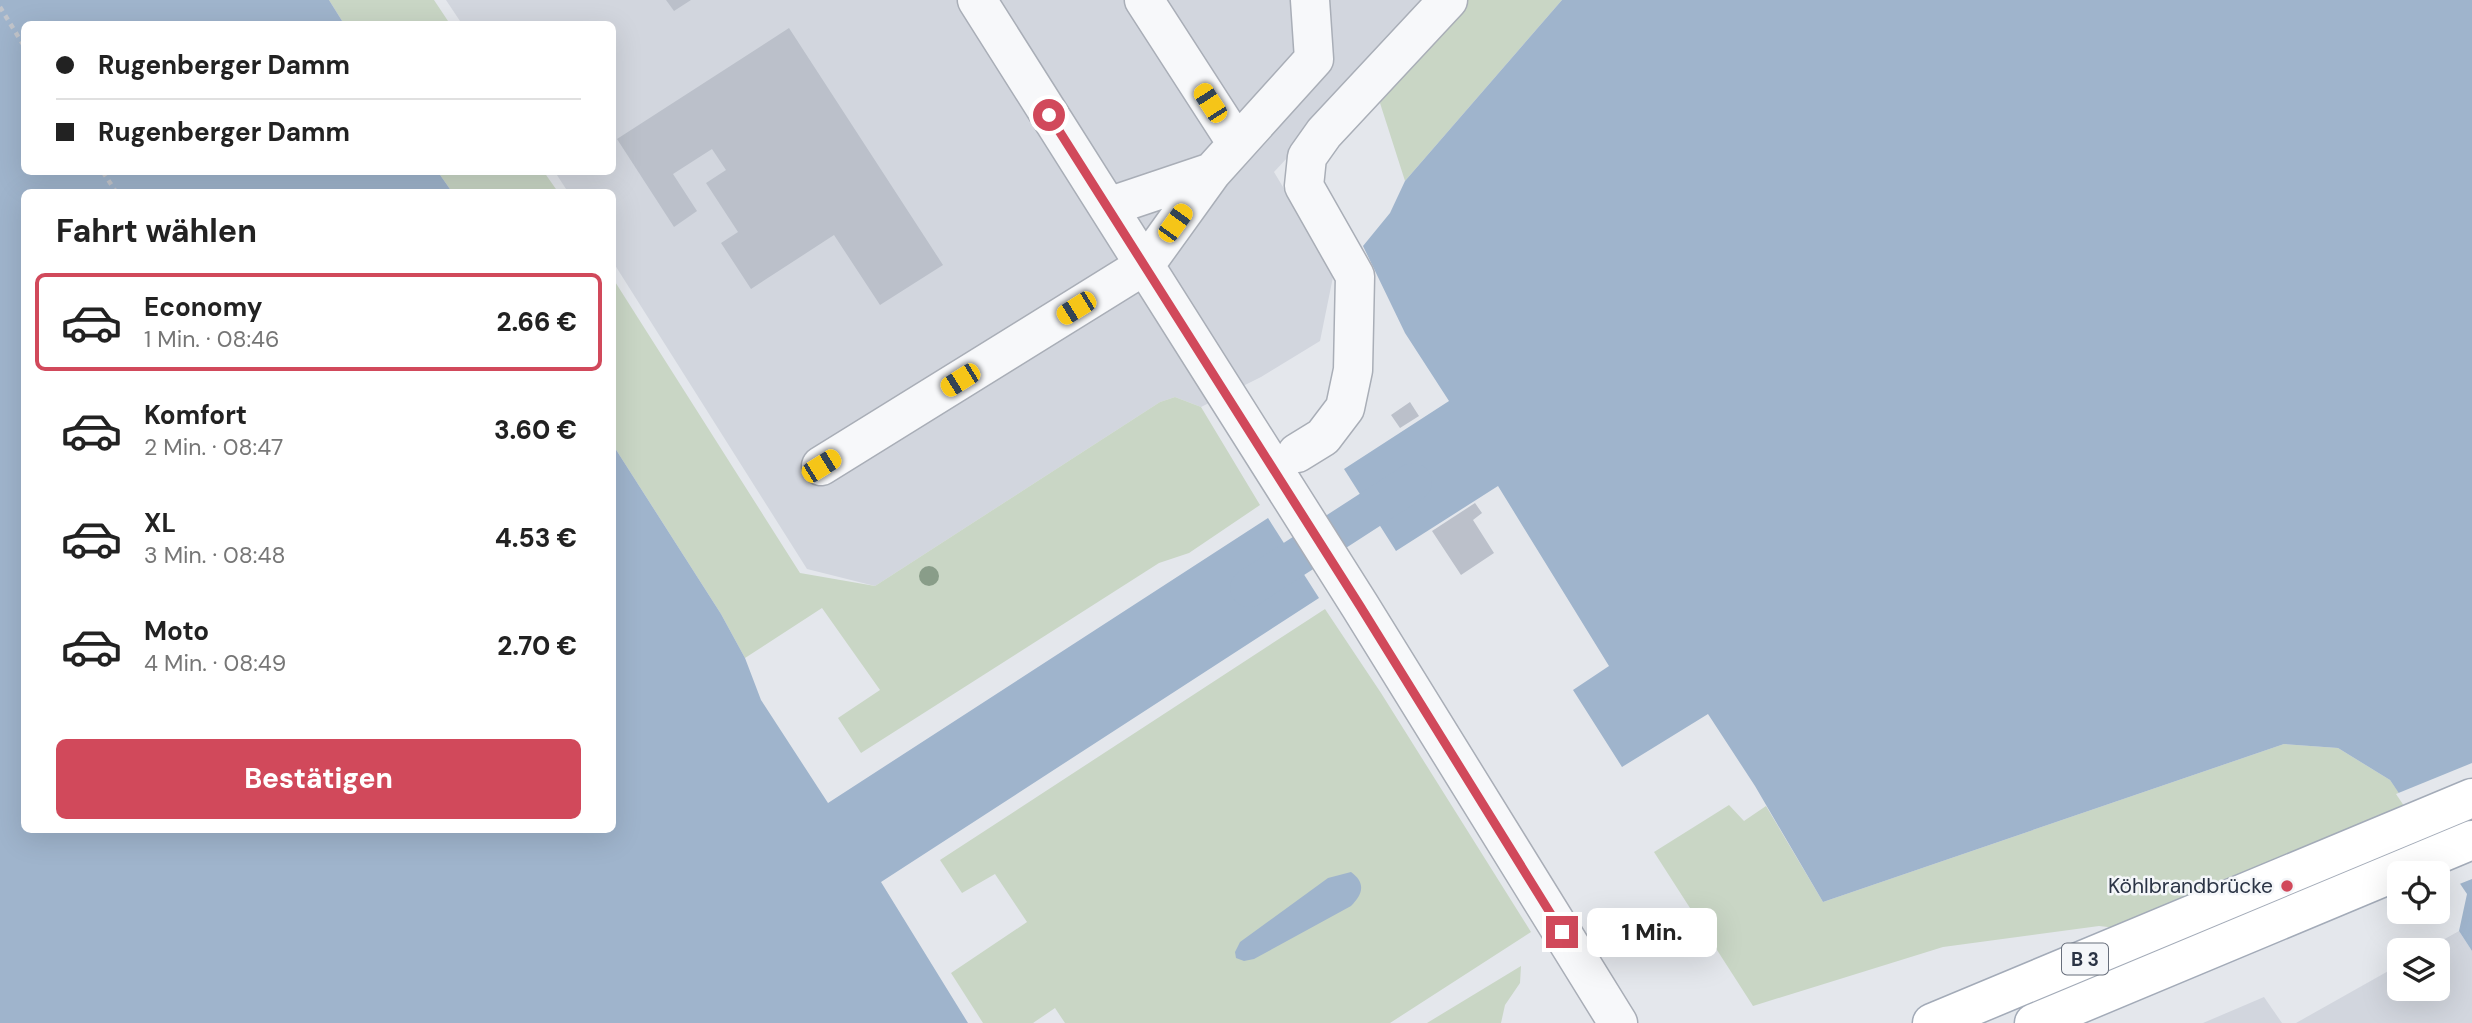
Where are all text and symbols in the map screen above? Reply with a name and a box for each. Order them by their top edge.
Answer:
text: Rugenberger Damm [98,48,350,82]
car [1190,80,1231,126]
route start [1033,99,1065,131]
text: Rugenberger Damm [98,115,350,149]
car [1155,200,1196,246]
text: Fahrt wählen [56,210,257,252]
car [1053,288,1100,328]
text: Economy [144,290,262,324]
icon: car [60,291,123,354]
text: 2.66 € [496,305,577,339]
text: 1 Min. · 08:46 [144,324,279,354]
car [937,360,984,400]
text: Komfort [144,398,247,432]
icon: car [60,399,123,462]
text: 3.60 € [494,413,577,447]
text: 2 Min. · 08:47 [144,432,283,462]
car [798,446,845,486]
text: XL [144,506,176,540]
icon: car [60,507,123,570]
text: 4.53 € [495,521,577,555]
text: 3 Min. · 08:48 [144,540,285,570]
text: Moto [144,614,209,648]
icon: car [60,615,123,678]
text: 2.70 € [497,629,577,663]
text: 4 Min. · 08:49 [144,648,286,678]
button: Bestätigen [56,739,581,819]
map controls [2387,861,2450,1001]
button: locate [2387,861,2450,924]
place label: Köhlbrandbrücke [2108,872,2273,900]
marker: Köhlbrandbrücke [2279,878,2295,894]
callout: 1 Min. [1586,908,1716,956]
route end [1546,916,1578,948]
text: 1 Min. [1622,917,1682,947]
button: layers [2387,938,2450,1001]
road number: B 3 [2062,944,2108,974]

